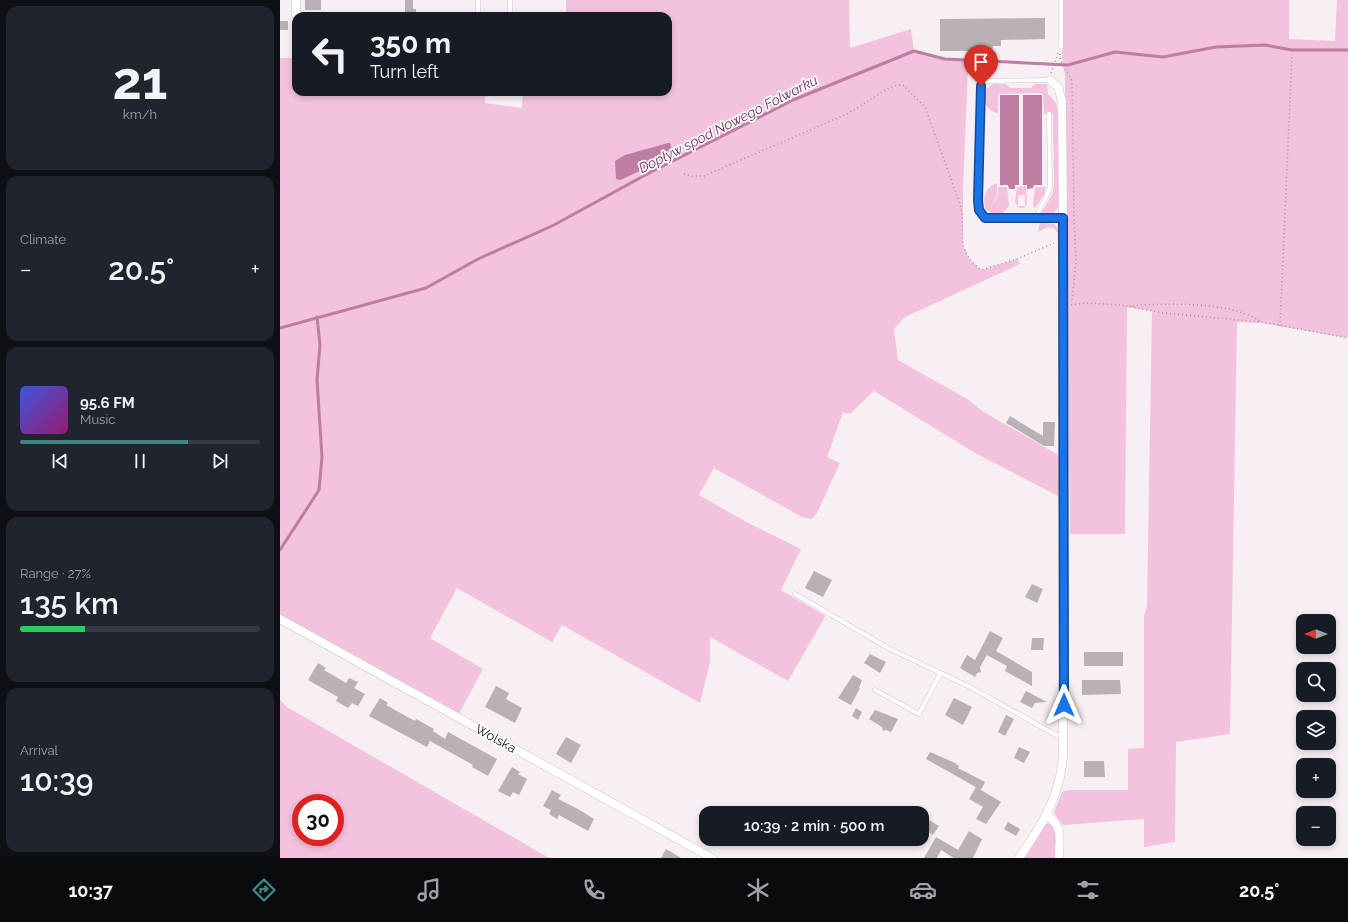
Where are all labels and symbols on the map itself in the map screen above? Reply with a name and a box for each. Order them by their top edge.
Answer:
pin [964,45,998,86]
water label: Dopływ spod Nowego Folwarku [636,72,820,176]
north arrow [1296,614,1336,654]
position arrow [1043,684,1085,726]
street label: Wolska [473,721,519,756]
speed limit sign: 30 [292,794,344,846]

